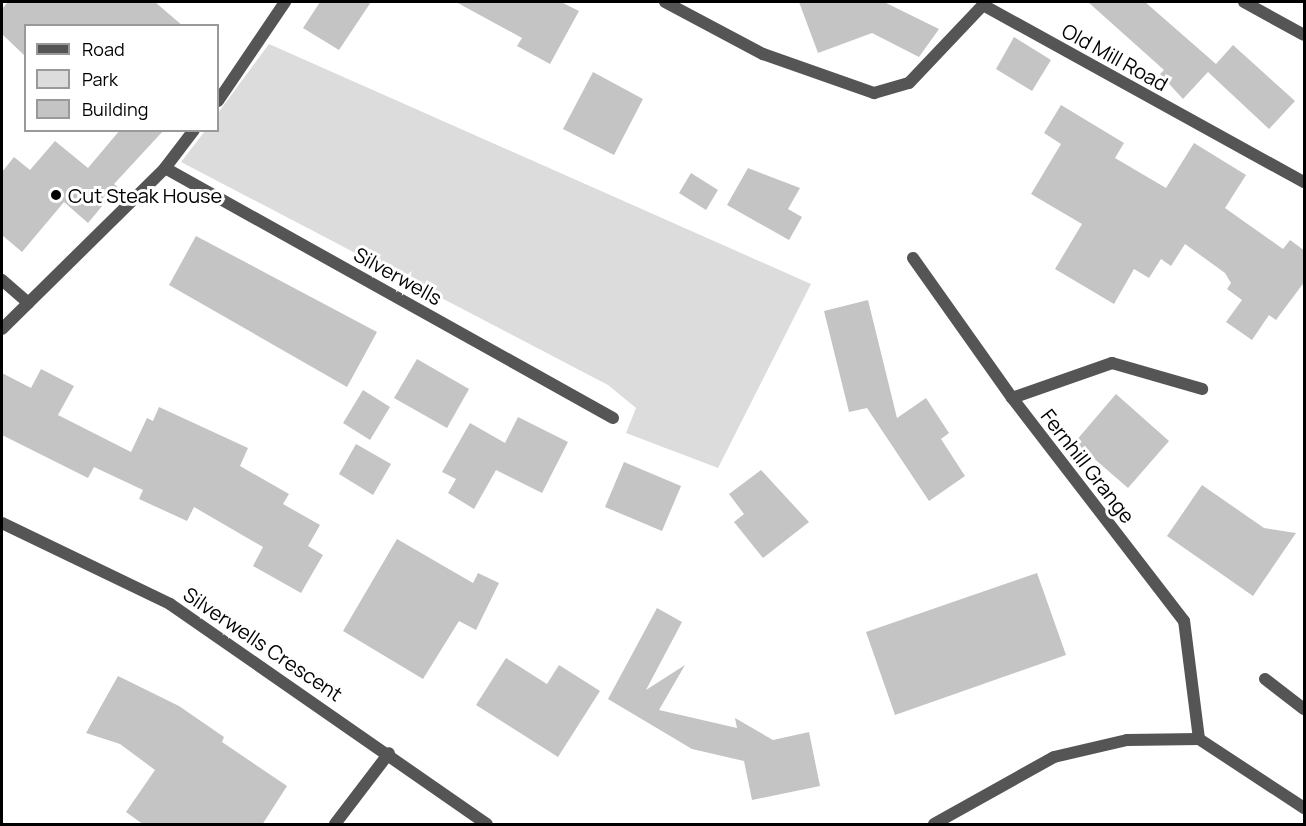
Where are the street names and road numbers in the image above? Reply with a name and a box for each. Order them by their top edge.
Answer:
street label: Old Mill Road [1058,18,1172,96]
street label: Silverwells [350,242,446,310]
street label: Fernhill Grange [1036,404,1140,528]
street label: Silverwells Crescent [179,582,347,706]

